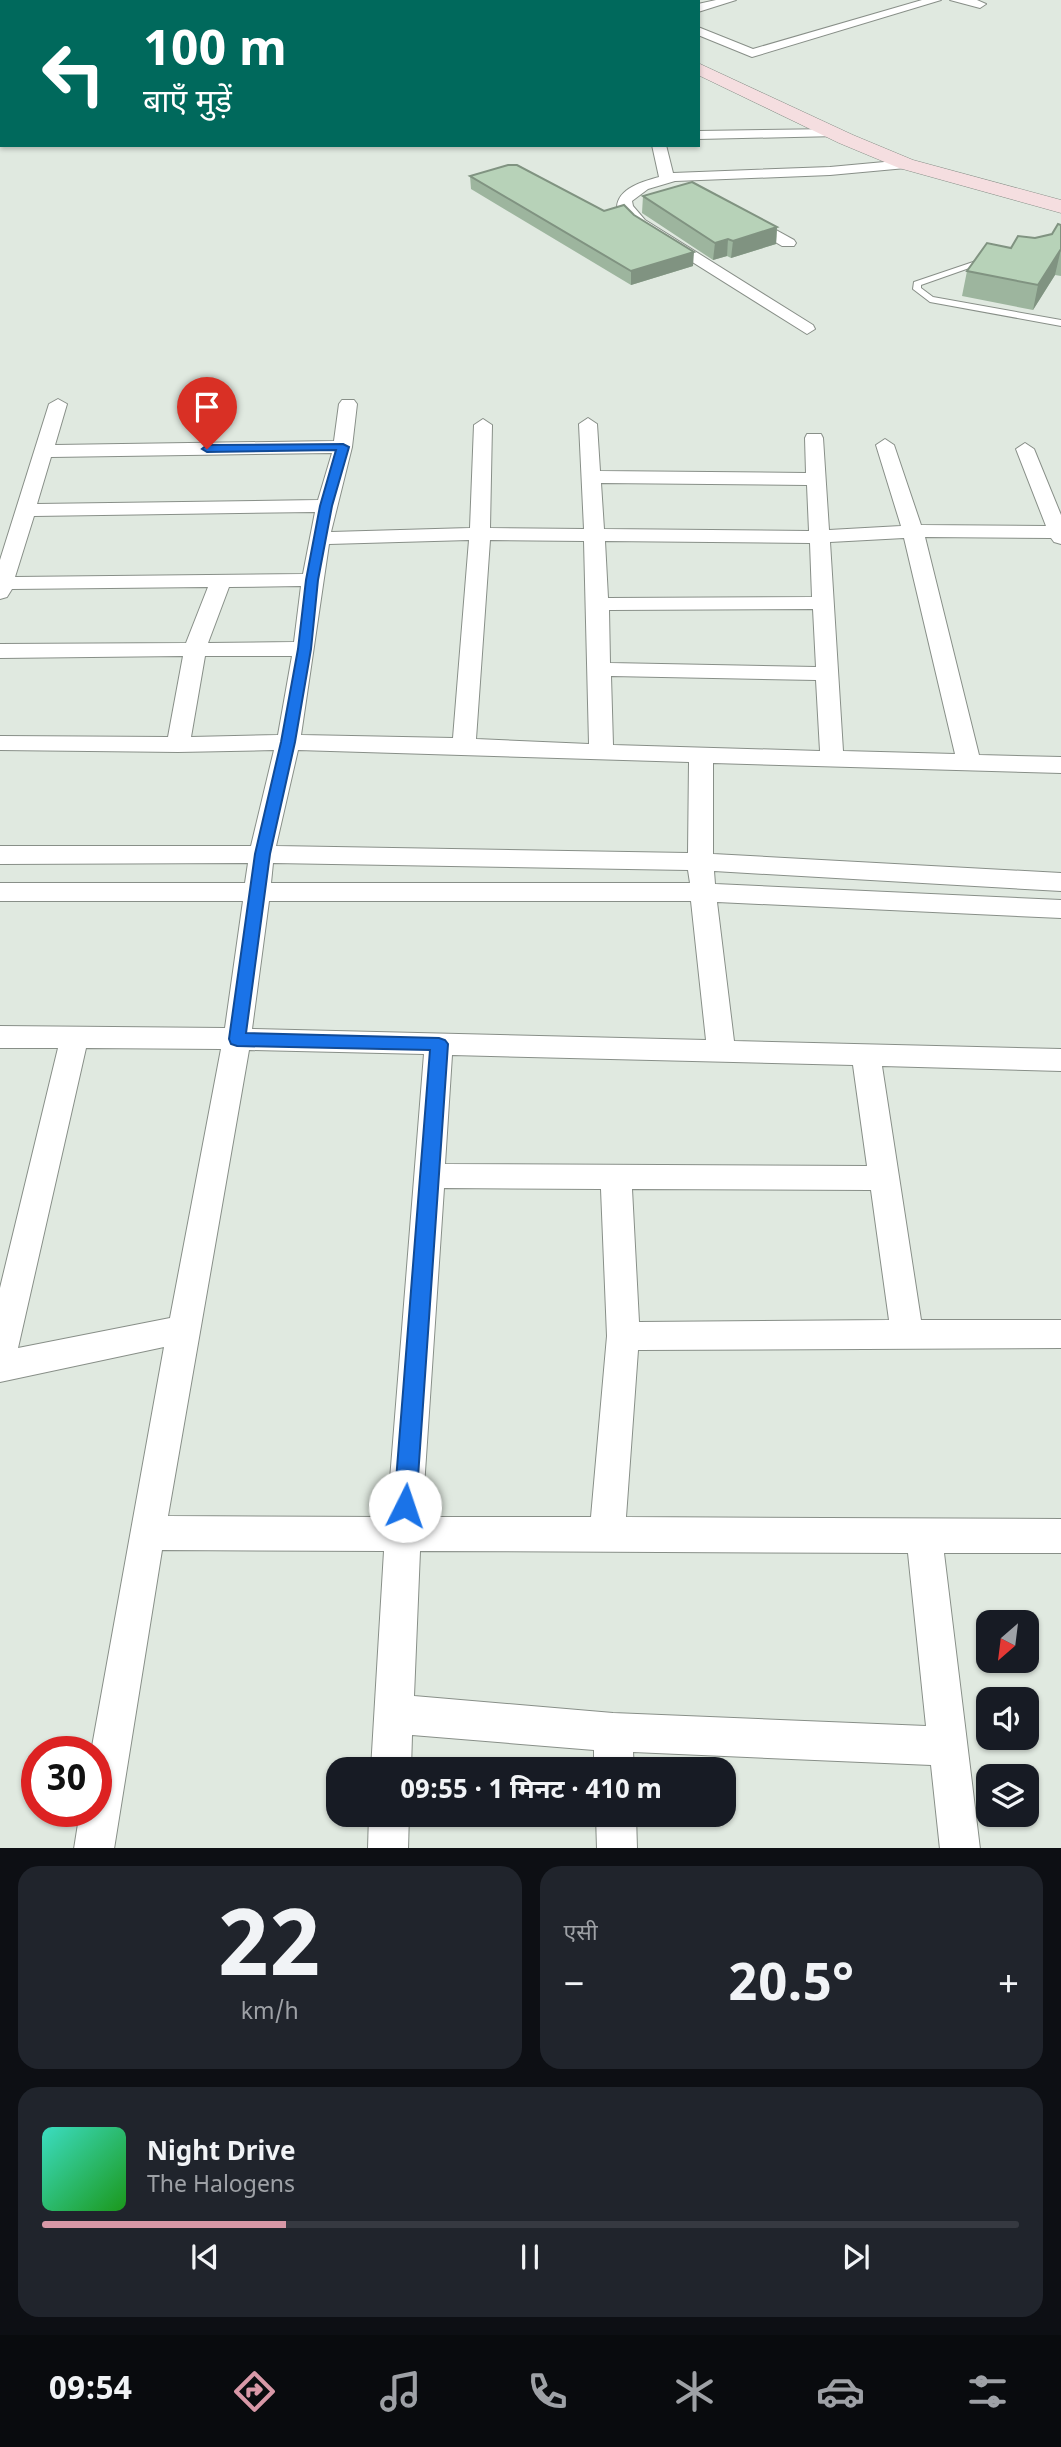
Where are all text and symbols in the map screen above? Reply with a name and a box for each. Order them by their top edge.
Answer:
text: 100 m [143,21,287,85]
icon: left [28,28,119,119]
text: बाएँ मुड़ें [143,83,232,125]
pin [177,377,237,449]
icon: arrive [188,388,226,426]
position arrow [368,1469,442,1543]
north arrow [976,1610,1040,1673]
map controls [976,1610,1039,1827]
button: sound [976,1687,1039,1750]
speed limit sign: 30 [21,1736,112,1827]
button: layers [976,1764,1039,1827]
text: 09:55 · 1 मिनट · 410 m [400,1775,662,1809]
text: 22 [218,1893,321,2012]
text: एसी [564,1919,598,1949]
text: 20.5° [729,1953,854,2021]
text: − [564,1962,584,2012]
text: + [998,1962,1019,2012]
text: km/h [241,1998,299,2028]
text: Night Drive [147,2137,296,2171]
text: The Halogens [147,2171,295,2201]
icon: previous [186,2238,224,2276]
icon: pause [511,2238,549,2276]
icon: next [837,2238,875,2276]
icon: directions [230,2367,279,2416]
icon: music [376,2367,425,2416]
icon: phone [523,2367,572,2416]
icon: climate [670,2367,719,2416]
icon: car [816,2367,865,2416]
icon: filters [963,2367,1012,2416]
text: 09:54 [49,2370,132,2412]

